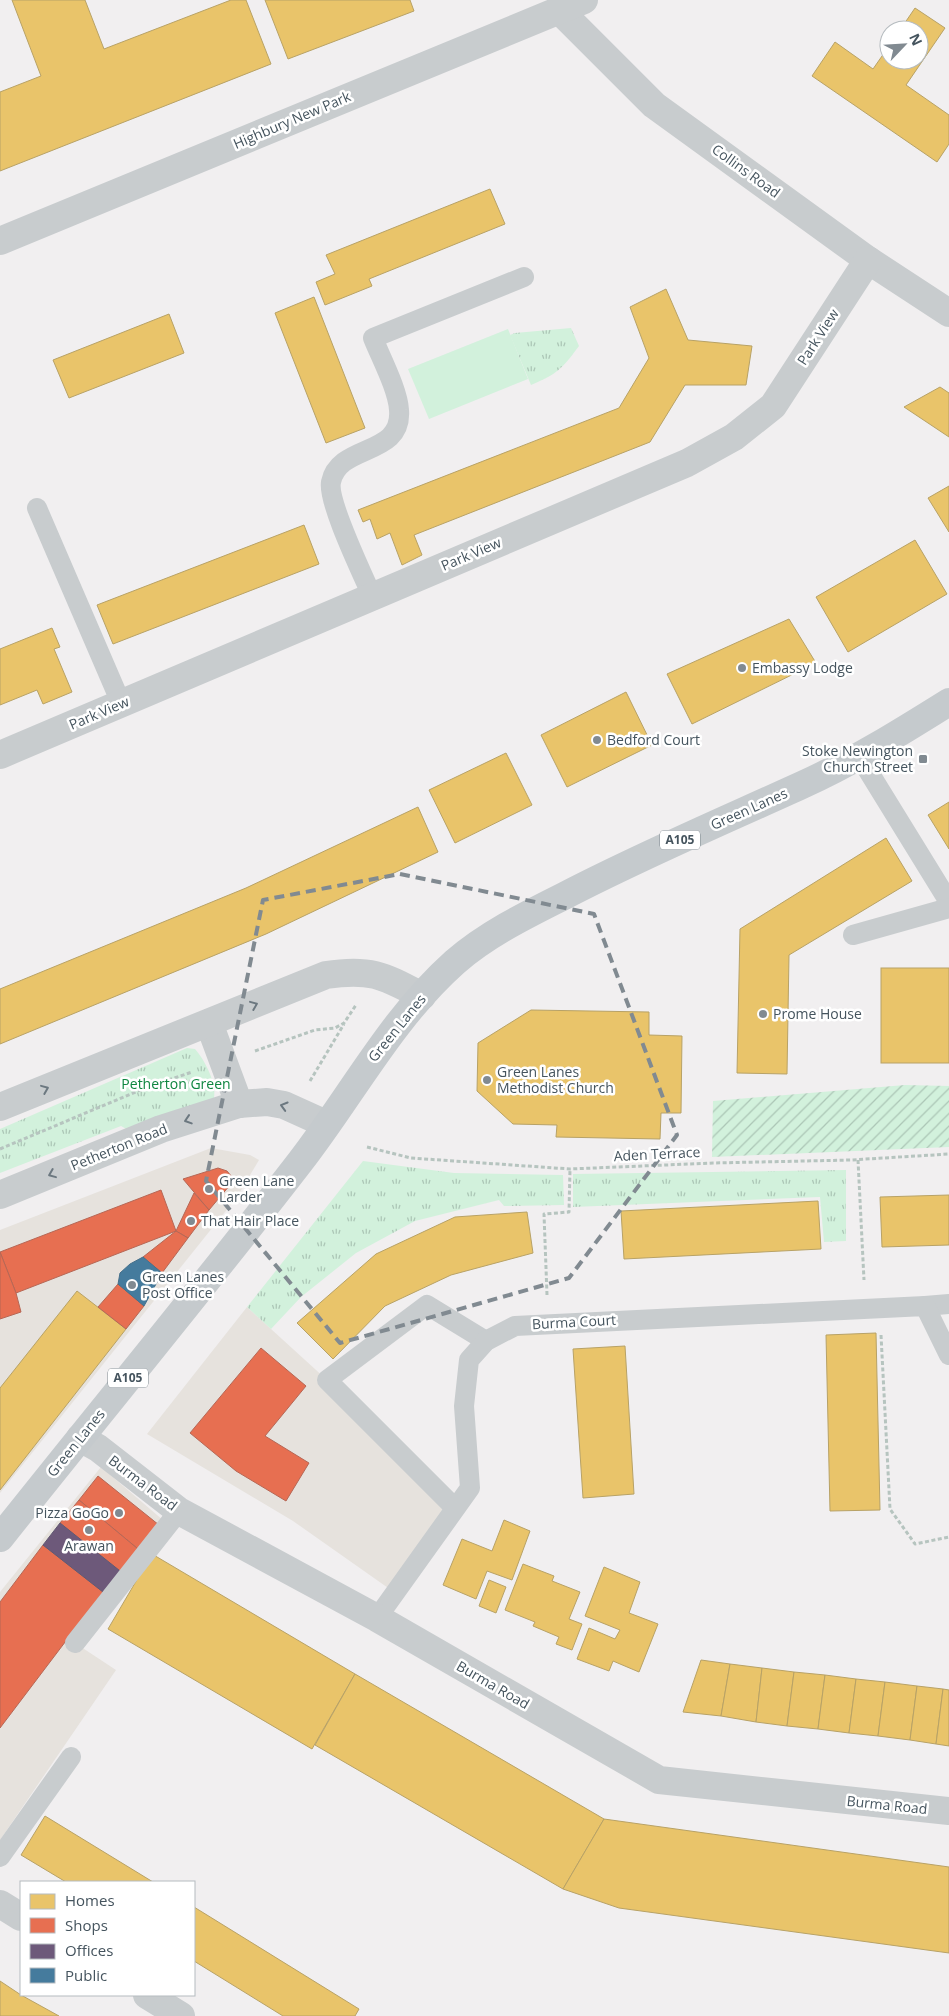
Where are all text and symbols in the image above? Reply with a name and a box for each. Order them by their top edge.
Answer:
north arrow [879,20,929,70]
text: N [905,30,927,48]
street label: Highbury New Park [230,86,354,153]
street label: Collins Road [708,139,784,202]
street label: Park View [792,305,843,369]
street label: Park View [438,532,504,575]
place label: Embassy Lodge [752,658,853,677]
marker: Embassy Lodge [736,662,748,674]
street label: Park View [66,691,132,734]
place label: Bedford Court [607,730,700,749]
marker: Bedford Court [591,734,603,746]
place label: Stoke Newington Church Street [802,741,913,776]
marker: Stoke Newington Church Street [917,753,929,765]
street label: Green Lanes [707,783,790,834]
road number: A105 [660,830,700,850]
street label: Green Lanes [363,990,430,1066]
one-way arrow [249,1000,258,1011]
place label: Prome House [773,1004,862,1023]
marker: Prome House [757,1008,769,1020]
place label: Green Lanes Methodist Church [497,1062,614,1097]
park label: Petherton Green [121,1074,231,1093]
marker: Green Lanes Methodist Church [481,1074,493,1086]
one-way arrow [40,1084,49,1095]
one-way arrow [280,1101,288,1112]
one-way arrow [184,1115,192,1125]
street label: Petherton Road [68,1119,170,1175]
street label: Aden Terrace [613,1142,701,1165]
one-way arrow [48,1168,56,1178]
place label: Green Lane Larder [219,1171,295,1206]
marker: Green Lane Larder [203,1183,215,1195]
place label: That Hair Place [201,1211,299,1230]
marker: That Hair Place [185,1215,197,1227]
place label: Green Lanes Post Office [142,1267,224,1302]
marker: Green Lanes Post Office [126,1279,138,1291]
street label: Burma Court [531,1310,617,1333]
road number: A105 [108,1369,148,1388]
street label: Green Lanes [42,1405,109,1481]
street label: Burma Road [105,1451,181,1515]
place label: Pizza GoGo [35,1503,109,1522]
marker: Pizza GoGo [113,1507,125,1519]
marker: Arawan [83,1524,95,1536]
place label: Arawan [64,1536,114,1555]
street label: Burma Road [453,1656,533,1713]
street label: Burma Road [846,1791,928,1818]
legend [20,1881,195,1996]
text: Homes [65,1890,115,1910]
text: Shops [65,1915,108,1935]
text: Offices [65,1940,113,1960]
text: Public [65,1965,107,1985]

